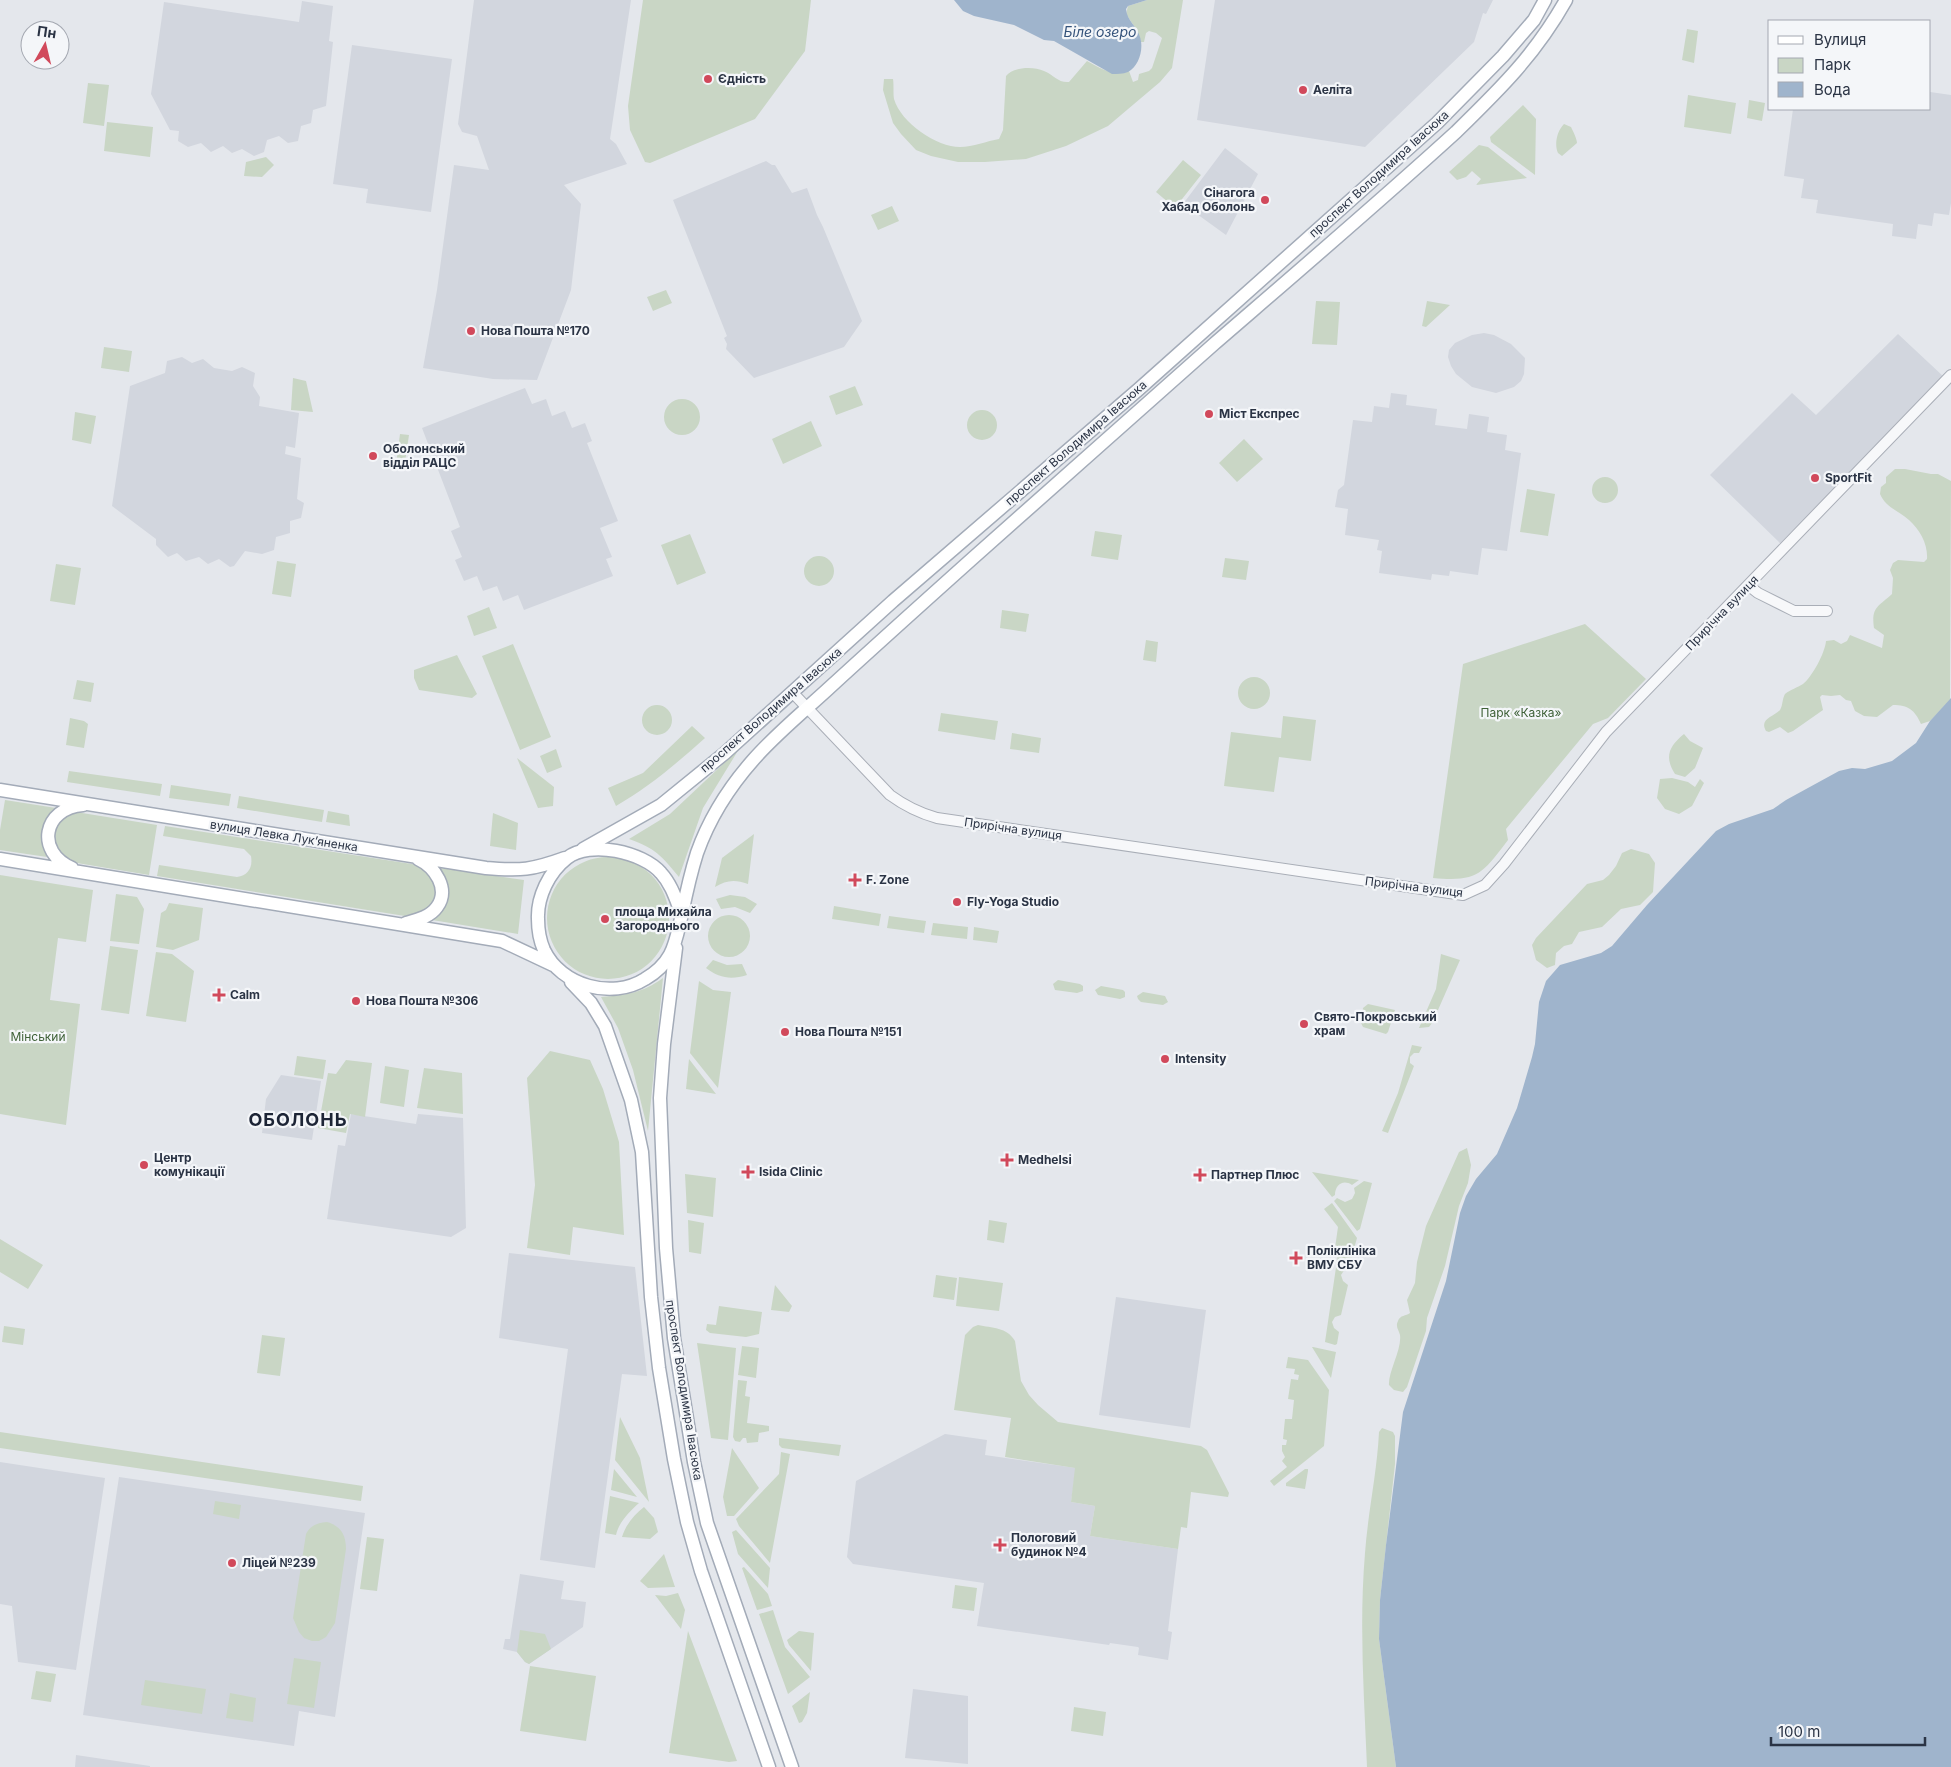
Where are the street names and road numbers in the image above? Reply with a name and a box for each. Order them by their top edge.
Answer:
street label: проспект Володимира Івасюка [1306,107,1452,240]
street label: проспект Володимира Івасюка [1002,377,1150,508]
street label: Прирічна вулиця [1682,572,1761,653]
street label: проспект Володимира Івасюка [697,644,845,775]
street label: Прирічна вулиця [963,814,1063,843]
street label: вулиця Левка Лукʼяненка [209,816,359,855]
street label: Прирічна вулиця [1364,873,1464,900]
street label: проспект Володимира Івасюка [663,1299,706,1481]

